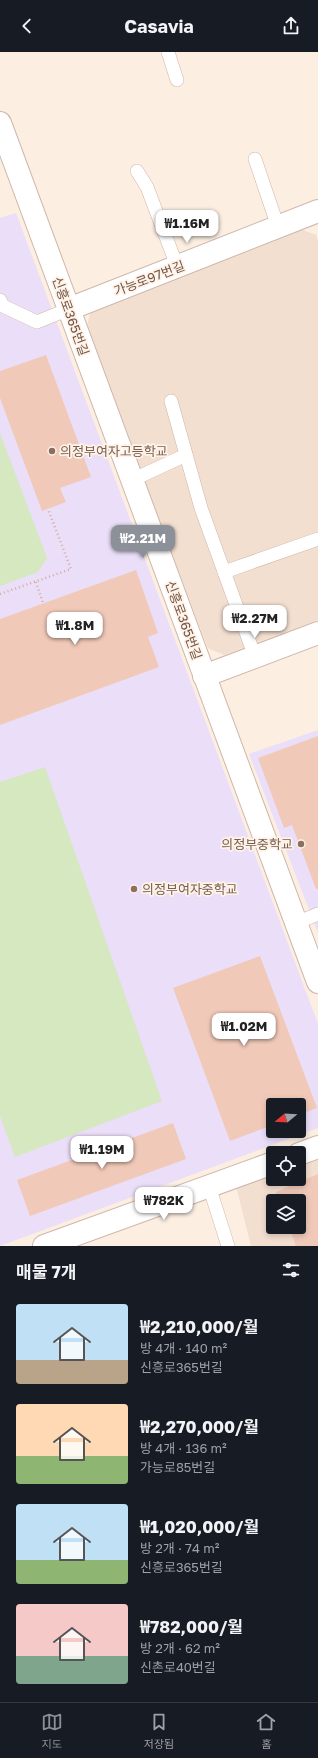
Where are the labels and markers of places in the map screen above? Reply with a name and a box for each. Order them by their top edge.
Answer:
pin: ₩1.16M [154,210,220,244]
place label: 의정부여자고등학교 [60,443,168,459]
marker: 의정부여자고등학교 [47,446,57,456]
pin: ₩2.21M [110,525,176,559]
pin: ₩2.27M [222,605,288,639]
pin: ₩1.8M [47,612,103,646]
place label: 의정부중학교 [221,836,293,852]
marker: 의정부중학교 [296,839,306,849]
place label: 의정부여자중학교 [142,881,238,897]
marker: 의정부여자중학교 [129,884,139,894]
pin: ₩1.02M [211,1013,277,1047]
pin: ₩1.19M [69,1136,135,1170]
pin: ₩782K [136,1187,192,1221]

